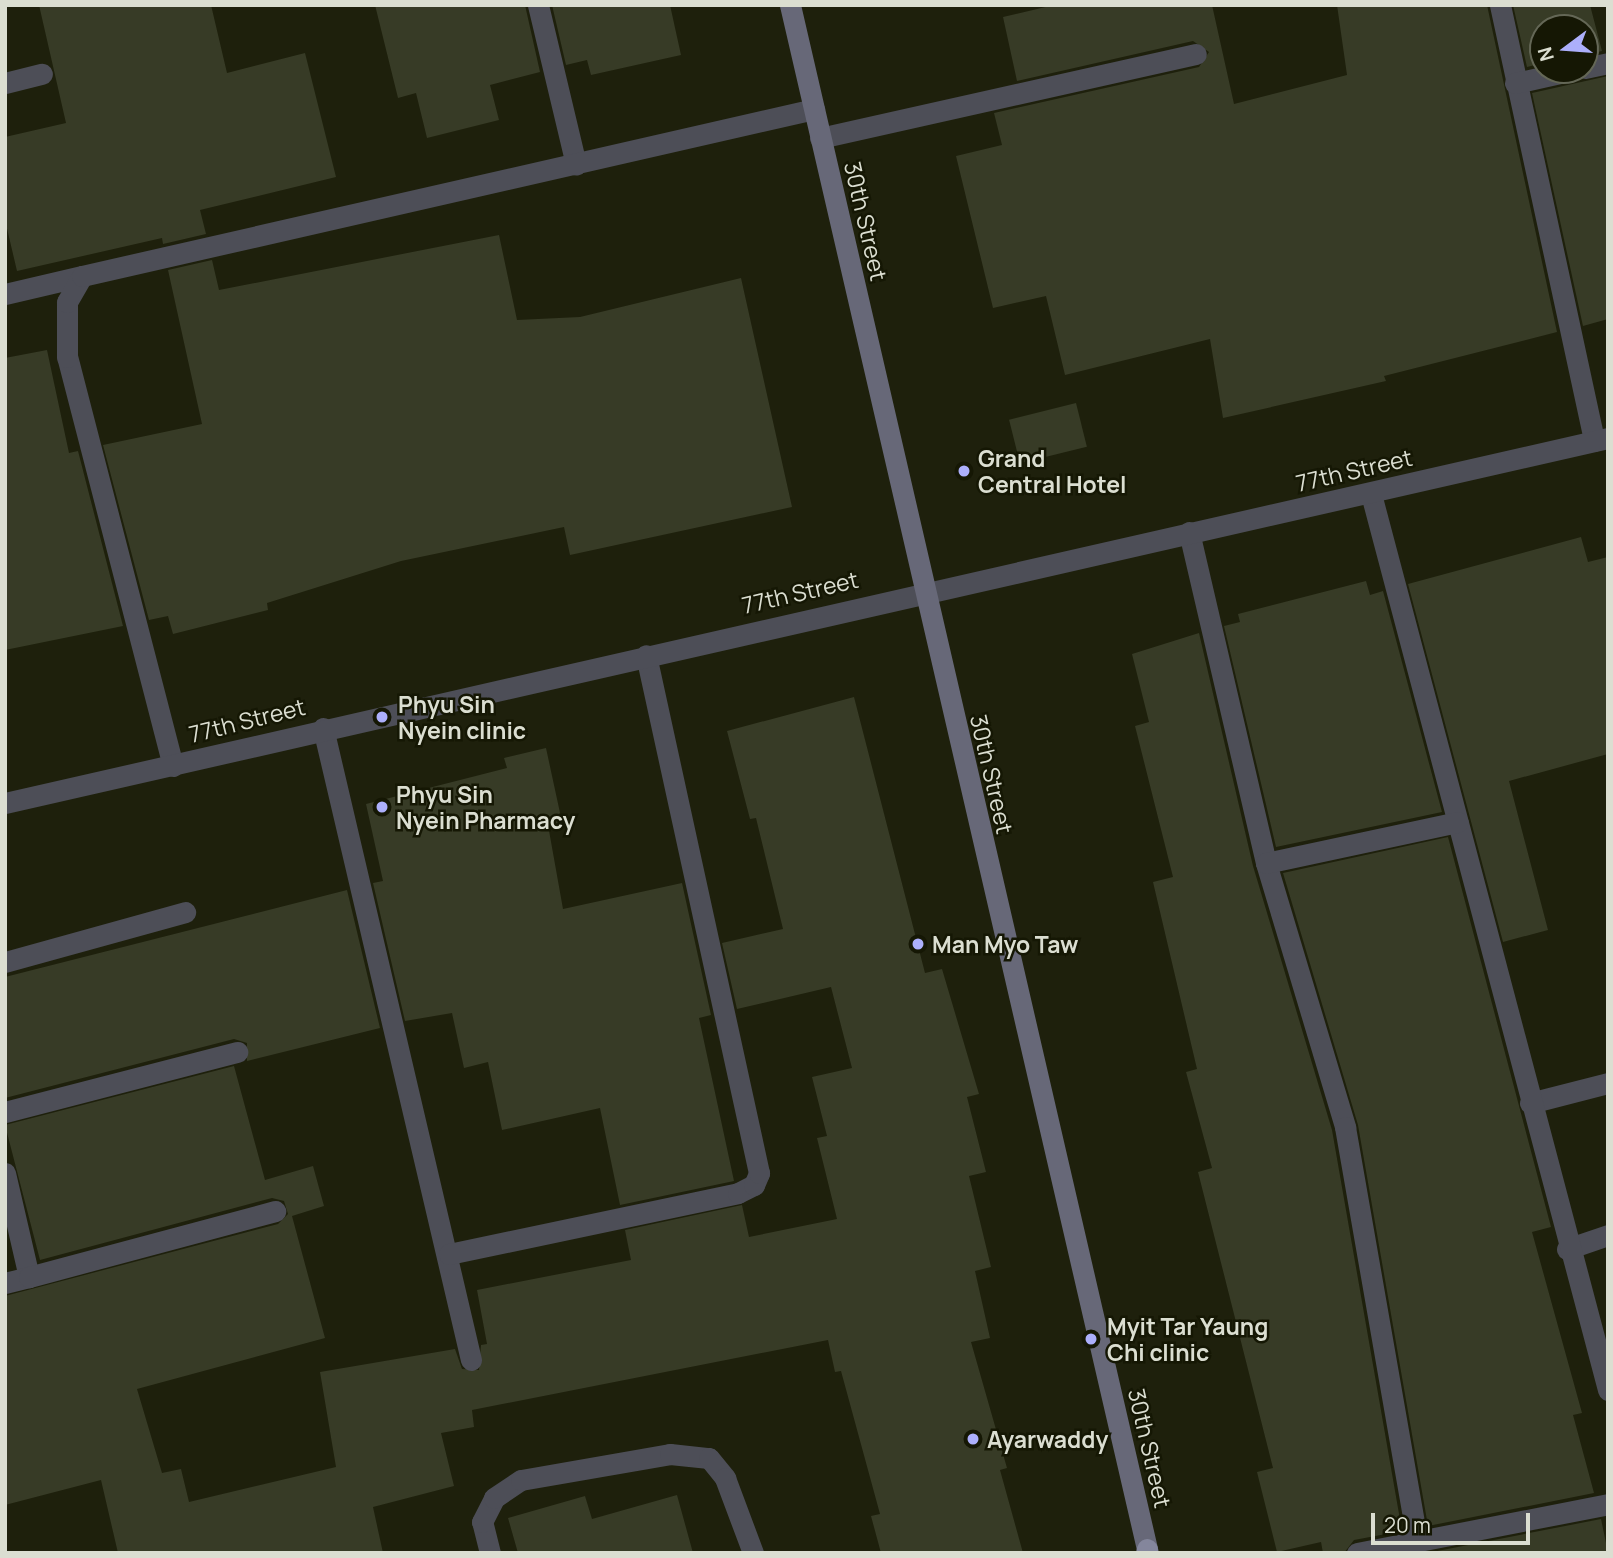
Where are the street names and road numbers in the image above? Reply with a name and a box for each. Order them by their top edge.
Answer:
street label: 30th Street [839,159,893,283]
street label: 77th Street [1293,443,1415,497]
street label: 77th Street [739,565,861,619]
street label: 77th Street [186,692,308,748]
street label: 30th Street [965,712,1019,836]
street label: 30th Street [1123,1386,1177,1510]

